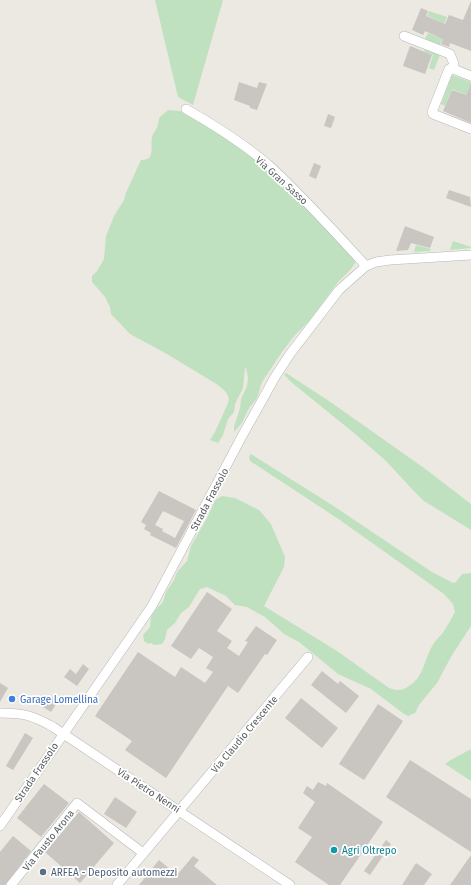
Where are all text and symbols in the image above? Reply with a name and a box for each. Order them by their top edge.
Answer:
street label: Via Gran Sasso [253,154,310,207]
street label: Strada Frassolo [188,466,232,533]
marker: Garage Lomellina [7,694,17,704]
place label: Garage Lomellina [20,694,98,706]
street label: Via Claudio Crescente [209,694,281,776]
street label: Strada Frassolo [12,740,61,805]
street label: Via Pietro Nenni [115,766,182,816]
street label: Via Fausto Arona [20,808,77,874]
marker: Agri Oltrepo [329,845,339,855]
place label: Agri Oltrepo [342,845,397,857]
marker: ARFEA - Deposito automezzi [38,867,48,877]
place label: ARFEA - Deposito automezzi [51,867,177,879]

